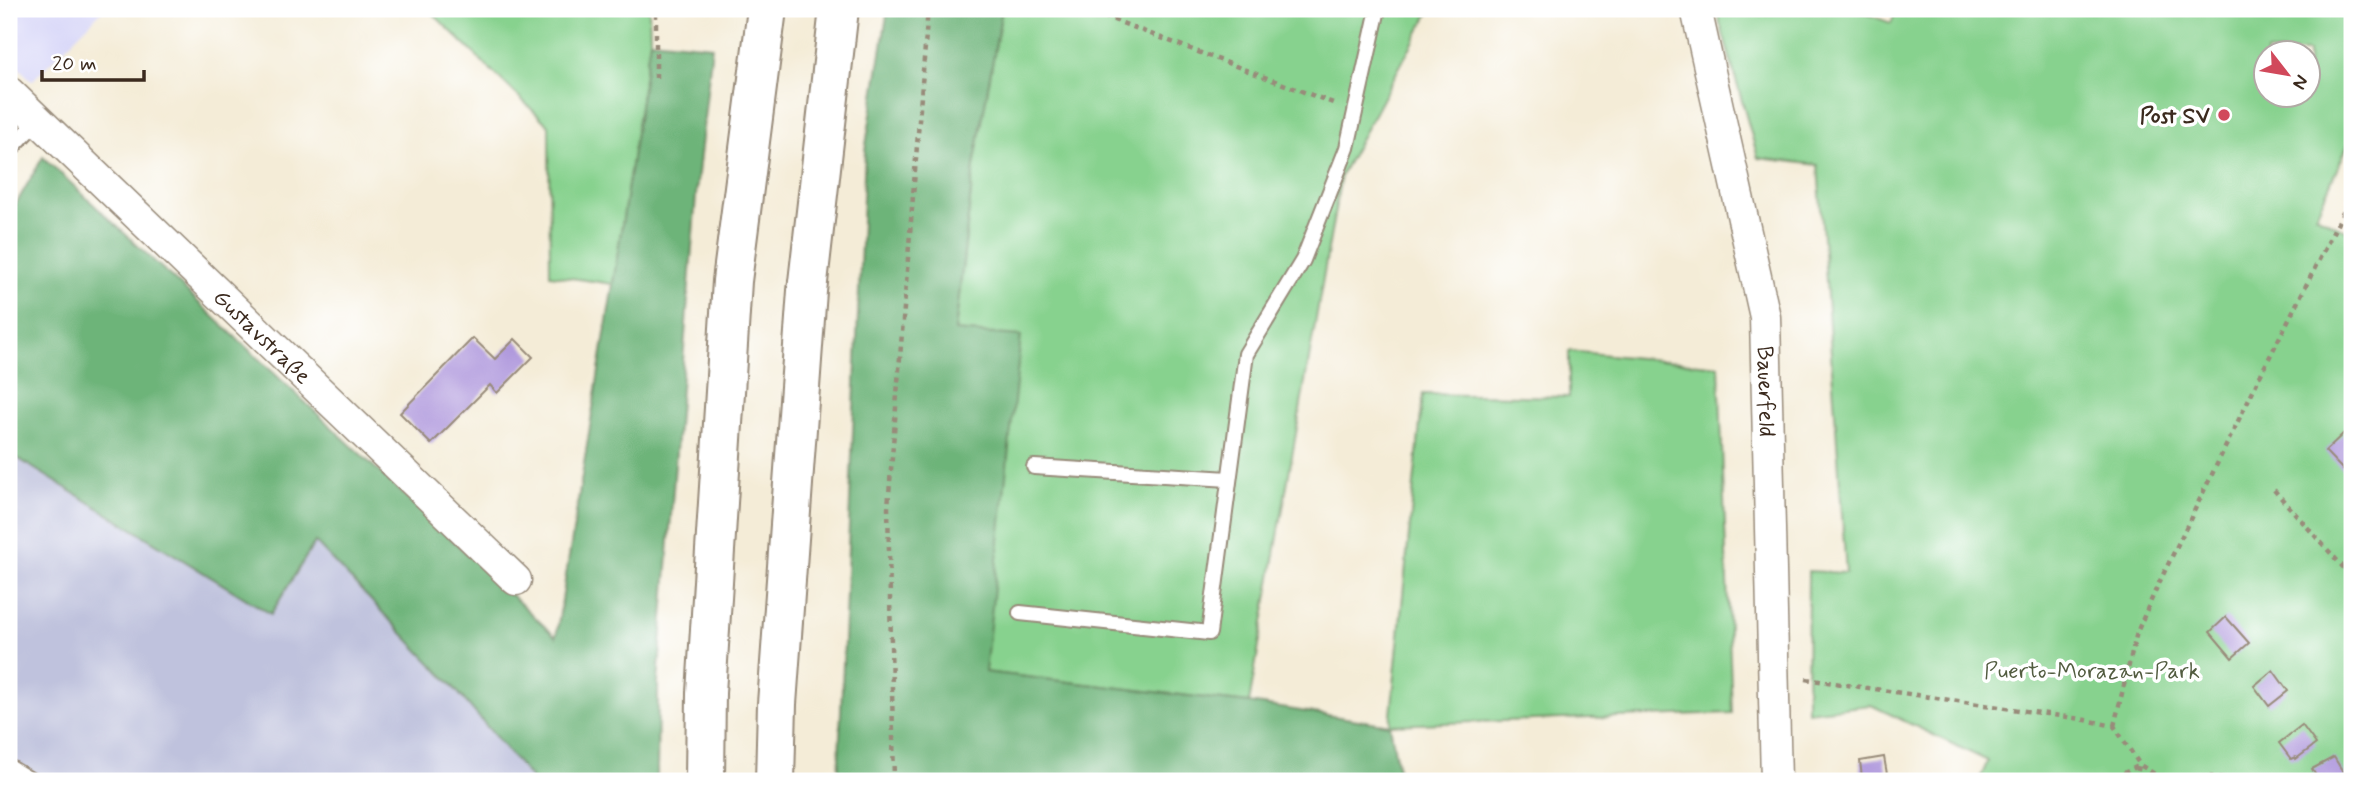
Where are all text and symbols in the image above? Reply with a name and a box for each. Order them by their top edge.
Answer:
scale bar [42,38,144,82]
north arrow [2252,38,2322,108]
text: 20 m [52,50,97,78]
text: N [2286,70,2314,94]
place label: Post SV [2140,102,2210,132]
marker: Post SV [2216,107,2232,123]
street label: Gustavstraße [206,283,317,392]
street label: Bauerfeld [1749,345,1781,437]
park label: Puerto-Morazan-Park [1984,657,2200,687]

